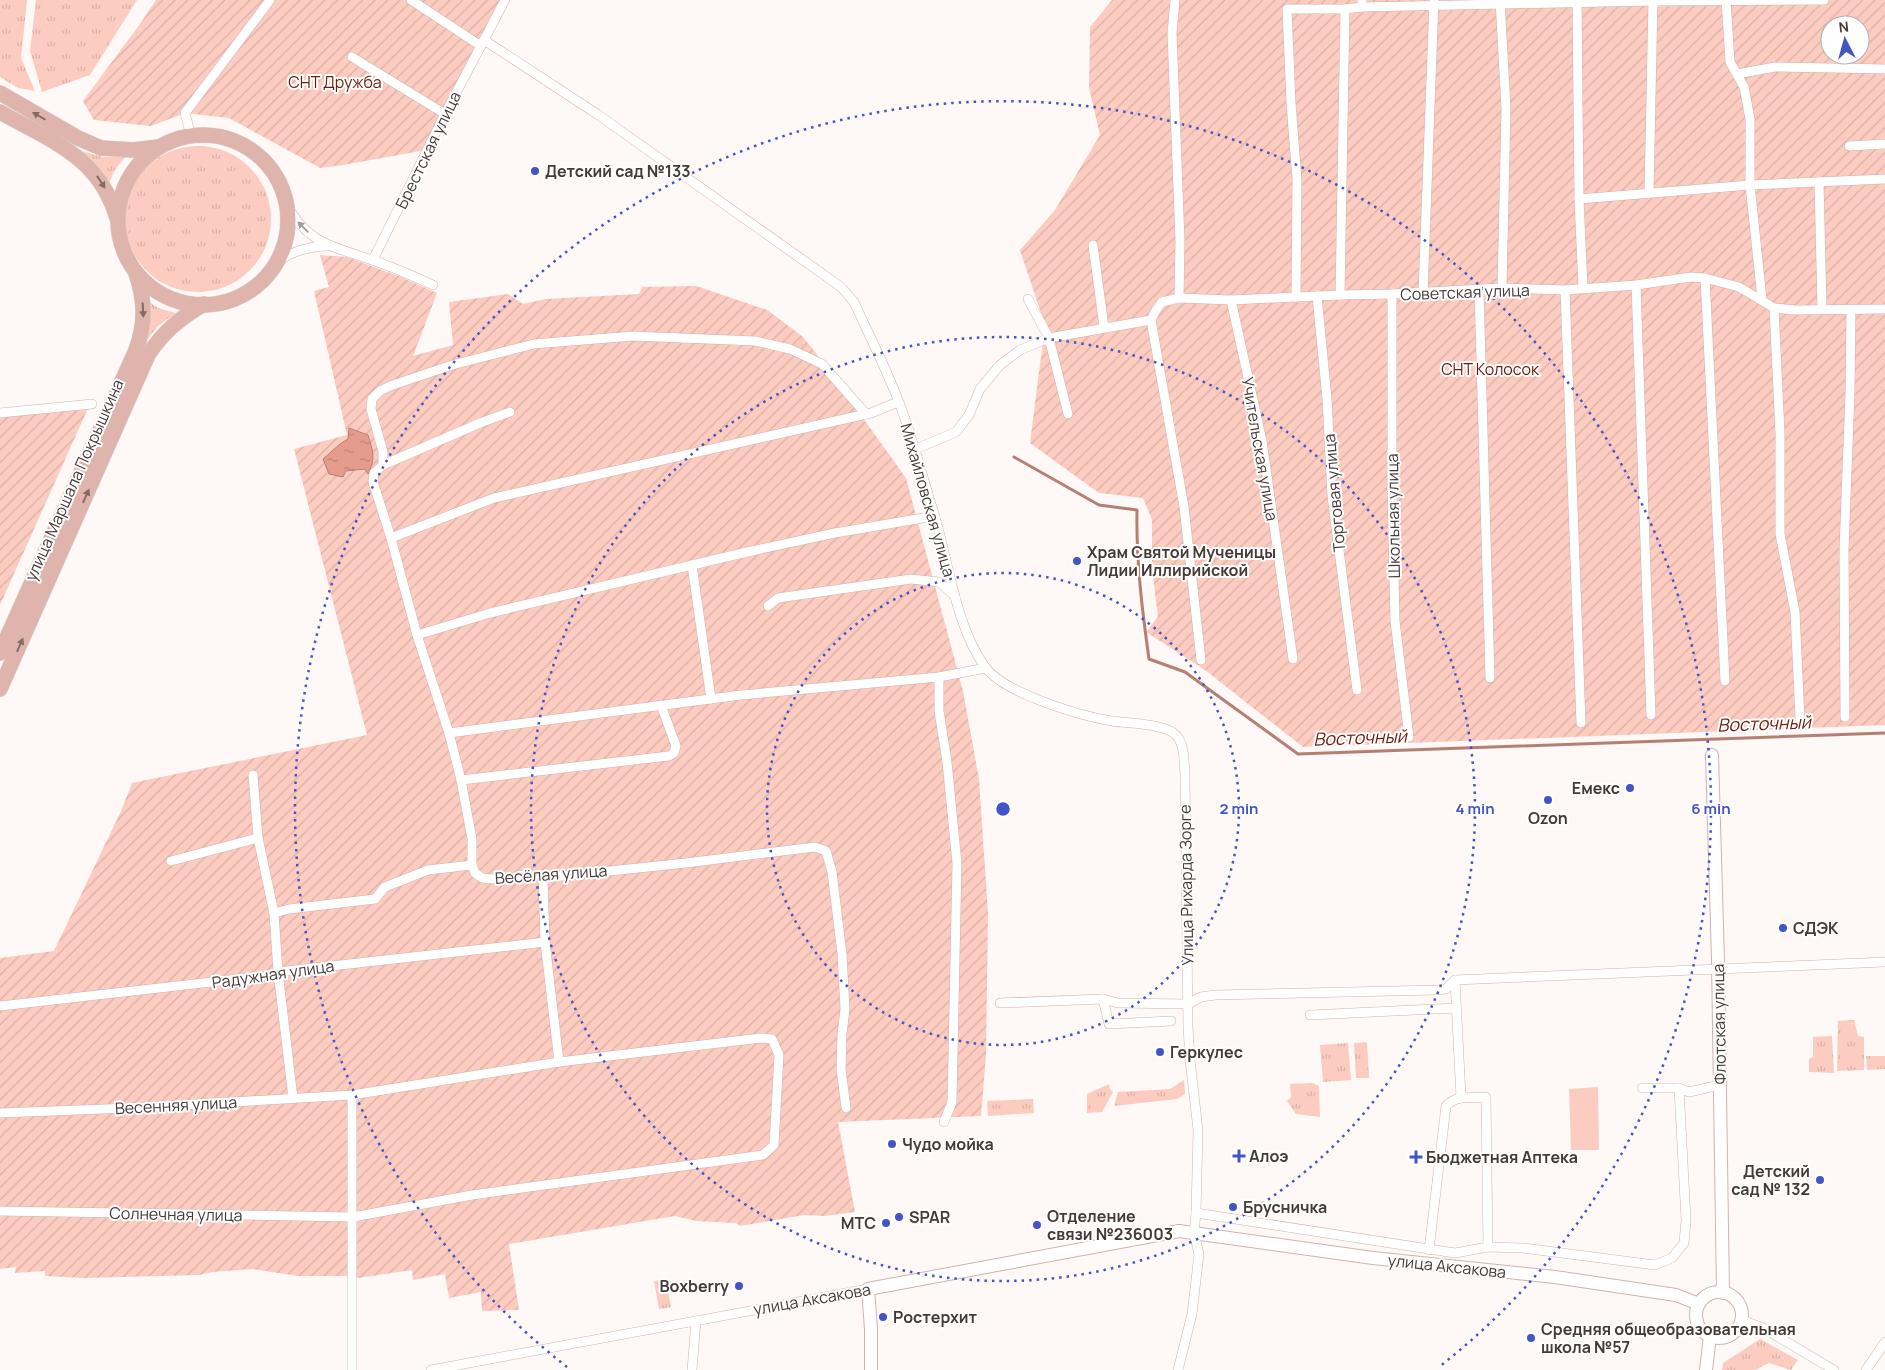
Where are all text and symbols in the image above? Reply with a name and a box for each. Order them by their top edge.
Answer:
north arrow [1820,15,1870,65]
text: N [1838,17,1850,37]
park label: СНТ Дружба [288,71,382,93]
street label: Брестская улица [390,88,466,212]
one-way arrow [32,111,45,120]
place label: Детский сад №133 [545,160,691,182]
marker: Детский сад №133 [529,165,541,177]
one-way arrow [96,175,106,189]
one-way arrow [297,222,309,234]
street label: Советская улица [1400,279,1530,305]
one-way arrow [139,303,147,319]
park label: СНТ Колосок [1441,358,1540,380]
street label: Учительская улица [1237,375,1283,523]
street label: улица Маршала Покрышкина [19,376,129,584]
street label: Михайловская улица [896,421,960,579]
street label: Торговая улица [1318,433,1350,553]
street label: Школьная улица [1381,453,1405,579]
one-way arrow [83,489,91,503]
place label: Храм Святой Мученицы Лидии Иллирийской [1087,541,1276,581]
marker: Храм Святой Мученицы Лидии Иллирийской [1071,555,1083,567]
one-way arrow [16,638,24,652]
water label: Восточный [1717,709,1813,737]
water label: Восточный [1313,723,1409,751]
place label: Емекс [1572,777,1620,799]
marker: Емекс [1624,782,1636,794]
marker: Ozon [1542,794,1554,806]
text: 2 min [1219,798,1259,819]
text: 4 min [1455,798,1495,819]
text: 6 min [1691,798,1731,819]
centre of rings [994,800,1012,818]
street label: Улица Рихарда Зорге [1174,804,1198,966]
place label: Ozon [1528,807,1568,829]
street label: Весёлая улица [494,859,608,889]
place label: СДЭК [1793,917,1839,939]
marker: СДЭК [1777,922,1789,934]
street label: Радужная улица [210,955,336,993]
street label: Флотская улица [1707,963,1731,1085]
place label: Геркулес [1170,1041,1243,1063]
marker: Геркулес [1154,1046,1166,1058]
street label: Весенняя улица [114,1091,238,1119]
place label: Чудо мойка [902,1133,994,1155]
marker: Чудо мойка [886,1138,898,1150]
place label: Алоэ [1249,1145,1289,1167]
place label: Бюджетная Аптека [1426,1146,1578,1168]
marker: Алоэ [1233,1150,1245,1162]
marker: Бюджетная Аптека [1410,1151,1422,1163]
place label: Детский сад № 132 [1731,1160,1810,1200]
marker: Детский сад № 132 [1814,1174,1826,1186]
place label: Брусничка [1243,1196,1327,1218]
marker: Брусничка [1227,1201,1239,1213]
street label: Солнечная улица [109,1202,243,1226]
place label: Отделение связи №236003 [1047,1205,1173,1245]
place label: SPAR [909,1206,950,1228]
marker: SPAR [893,1211,905,1223]
place label: МТС [841,1212,876,1234]
marker: МТС [880,1217,892,1229]
marker: Отделение связи №236003 [1031,1219,1043,1231]
street label: улица Аксакова [1387,1249,1507,1283]
place label: Boxberry [659,1275,729,1297]
street label: улица Аксакова [752,1278,872,1320]
marker: Boxberry [733,1280,745,1292]
place label: Ростерхит [893,1306,978,1328]
marker: Ростерхит [877,1311,889,1323]
place label: Средняя общеобразовательная школа №57 [1541,1318,1796,1358]
marker: Средняя общеобразовательная школа №57 [1525,1332,1537,1344]

